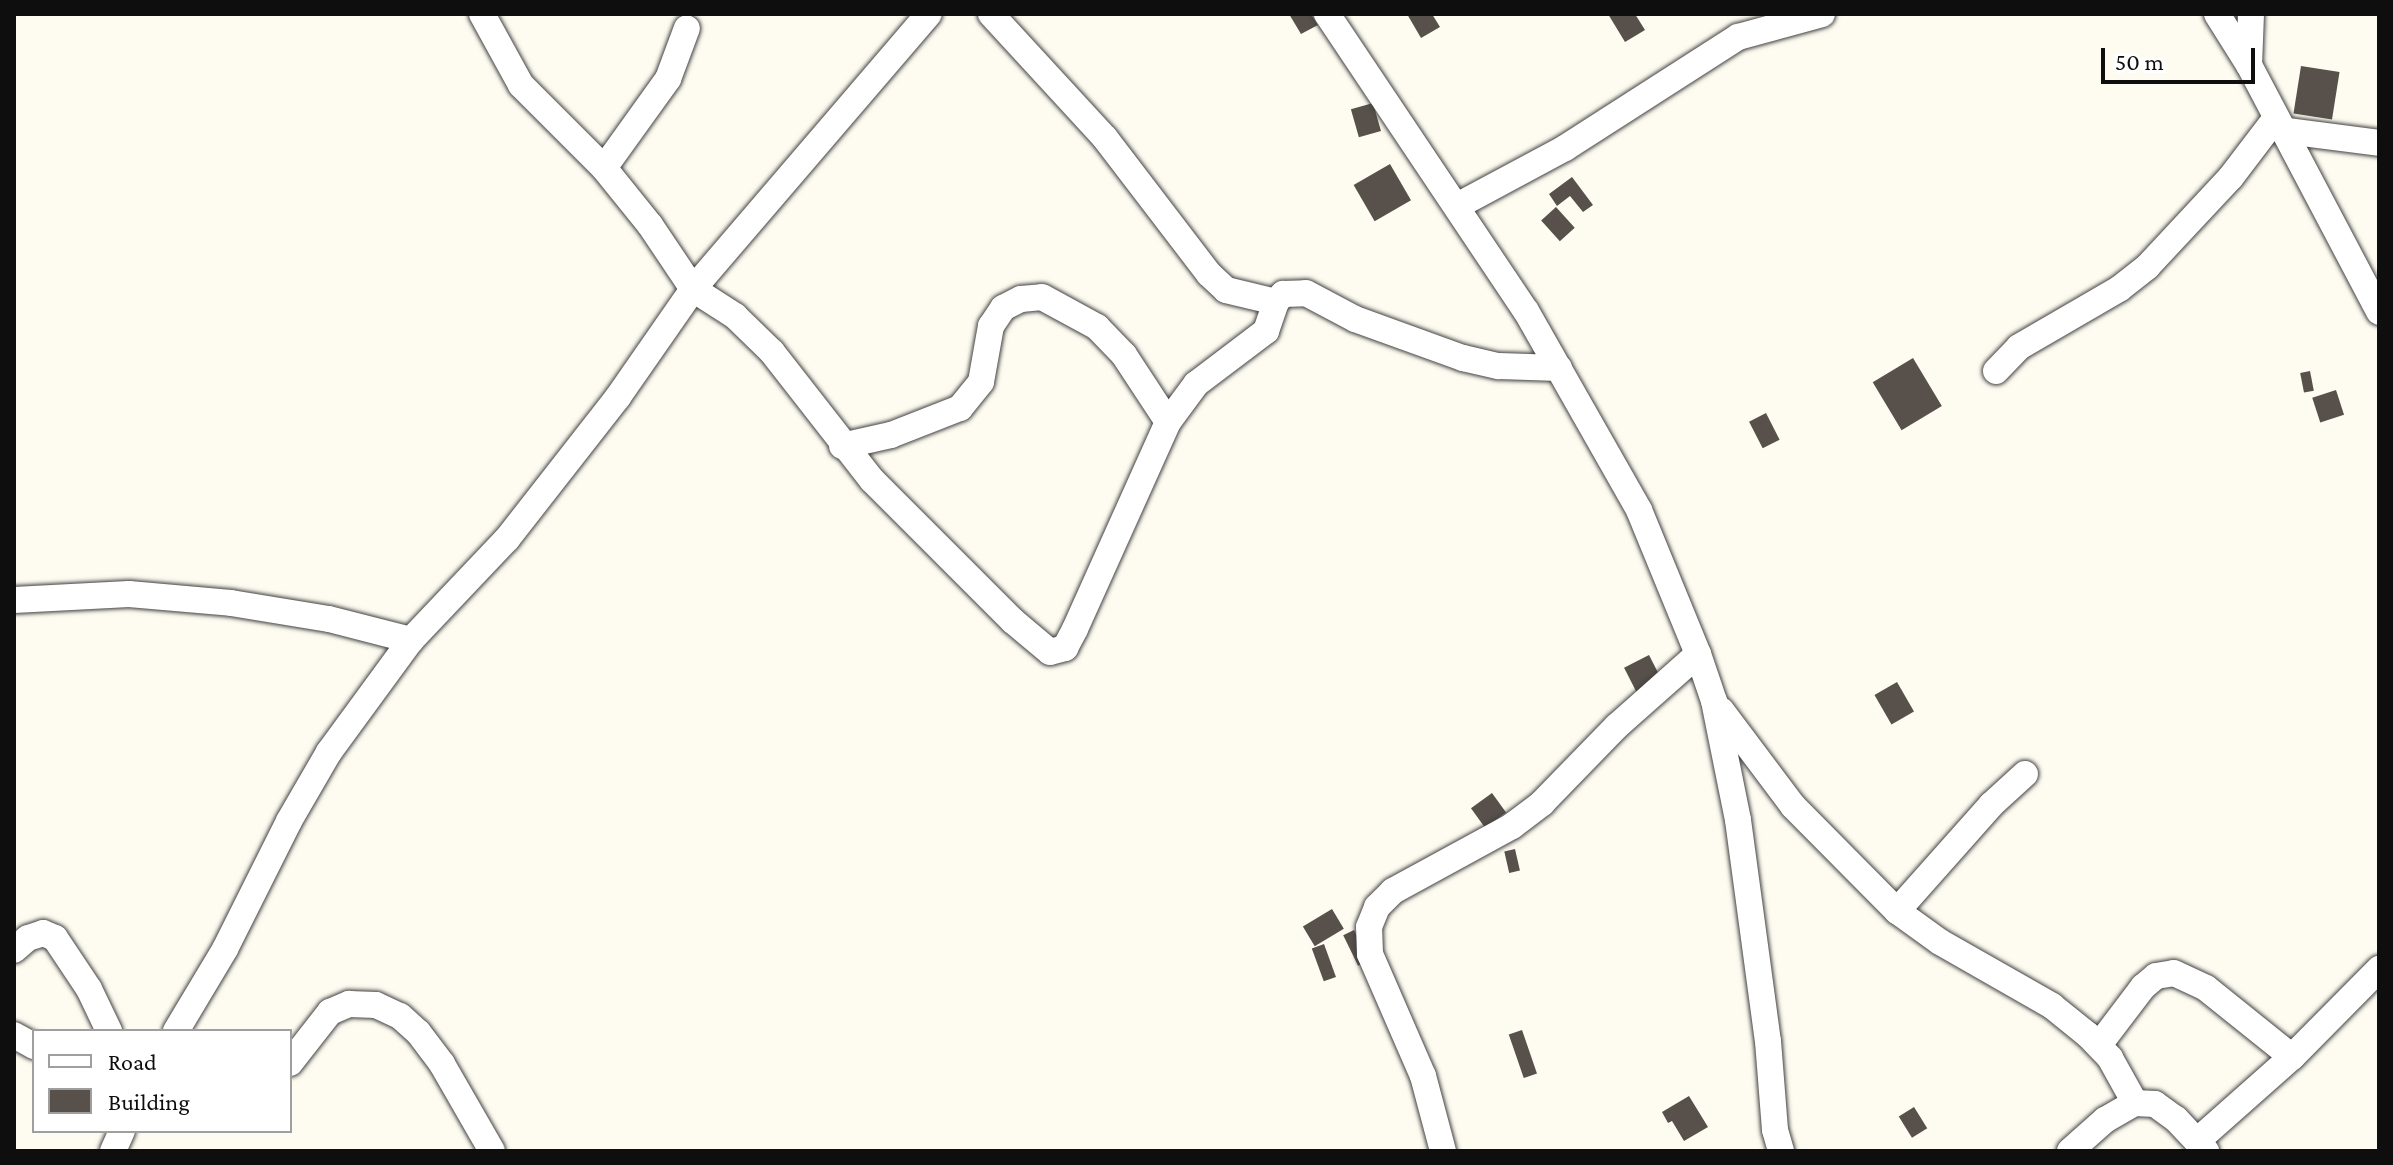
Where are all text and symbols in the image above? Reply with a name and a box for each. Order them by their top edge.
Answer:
scale bar [2105,32,2259,82]
text: 50 m [2115,48,2164,75]
legend [32,1029,292,1133]
text: Road [108,1048,157,1075]
text: Building [108,1088,190,1115]

